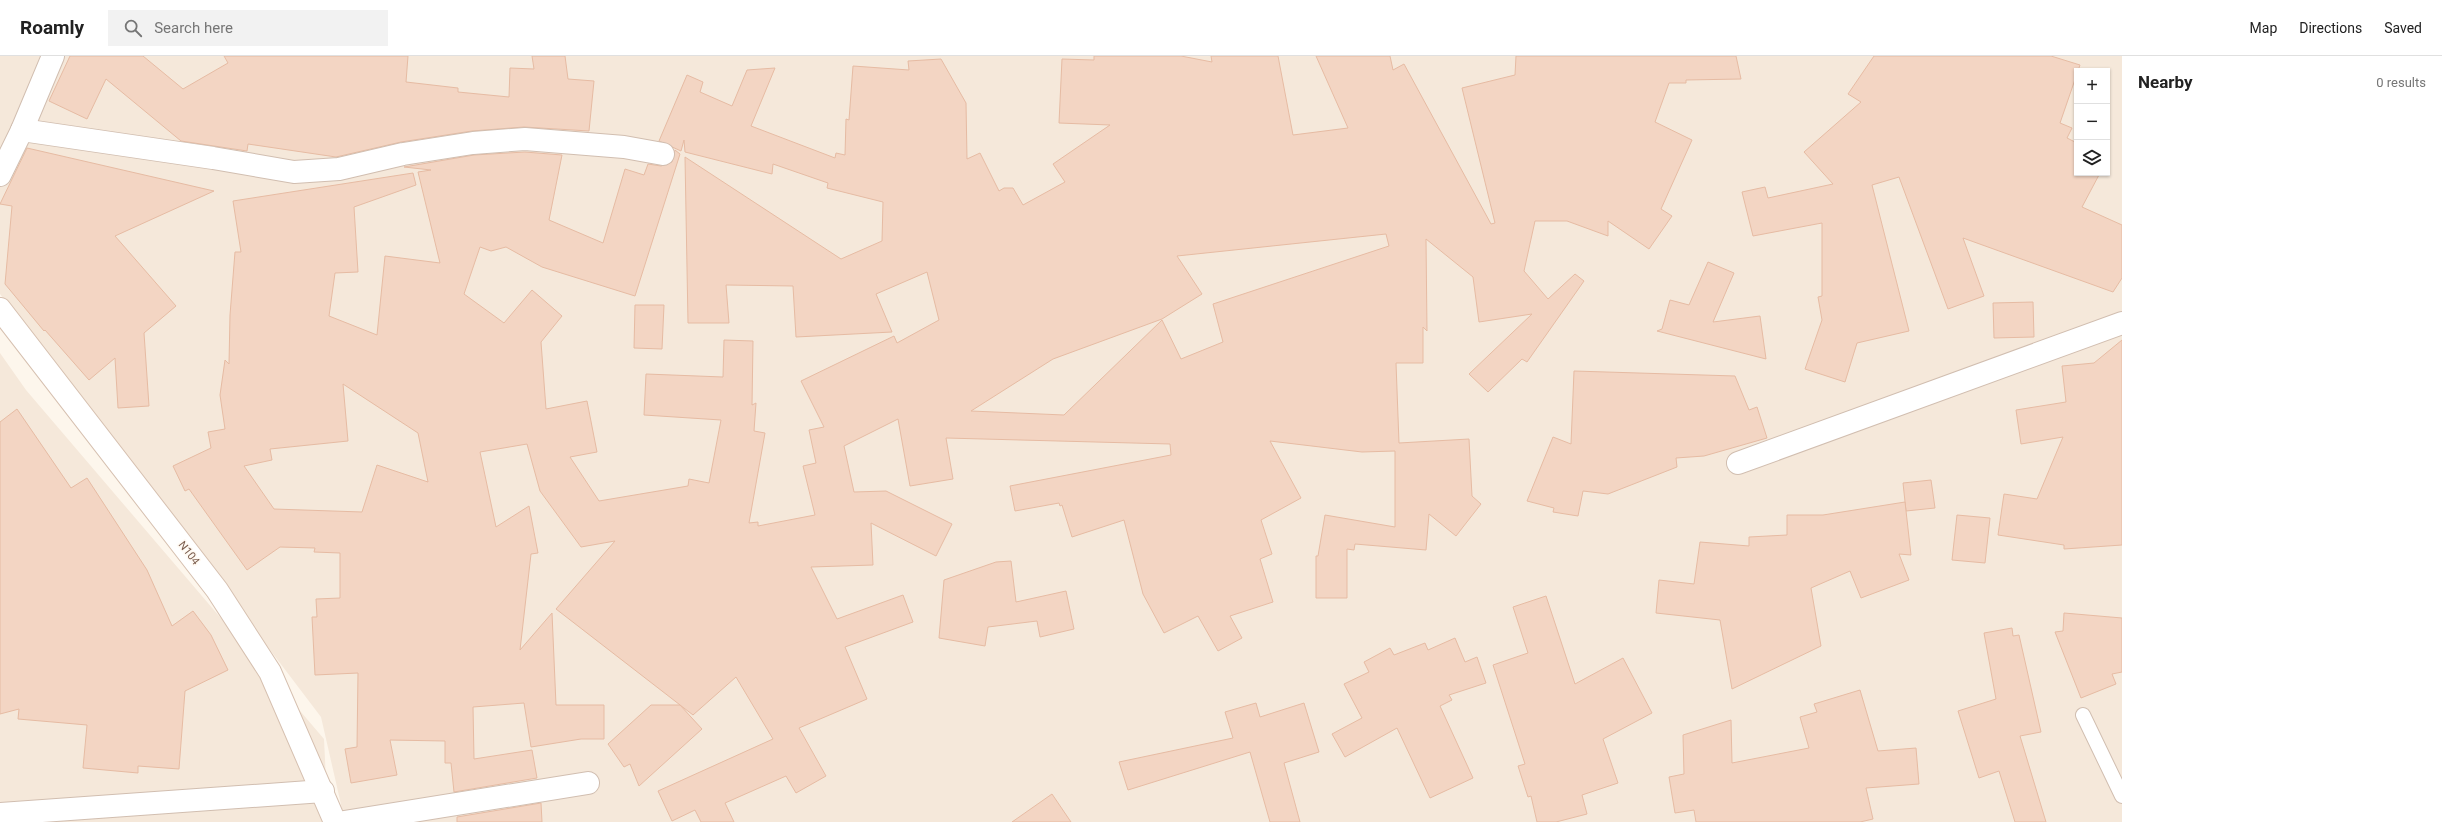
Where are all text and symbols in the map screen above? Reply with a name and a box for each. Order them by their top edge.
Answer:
search box [108,10,388,46]
text: Roamly [20,16,84,39]
icon: search [122,17,144,39]
text: Search here [154,19,233,37]
text: Map [2250,20,2277,36]
text: Directions [2299,20,2362,36]
text: Saved [2384,20,2422,36]
map controls [2074,68,2110,176]
button: + [2074,68,2110,104]
text: Nearby [2138,72,2193,92]
text: 0 results [2376,75,2426,90]
button: − [2074,104,2110,140]
button: layers [2074,140,2110,176]
street label: N104 [176,539,202,567]

